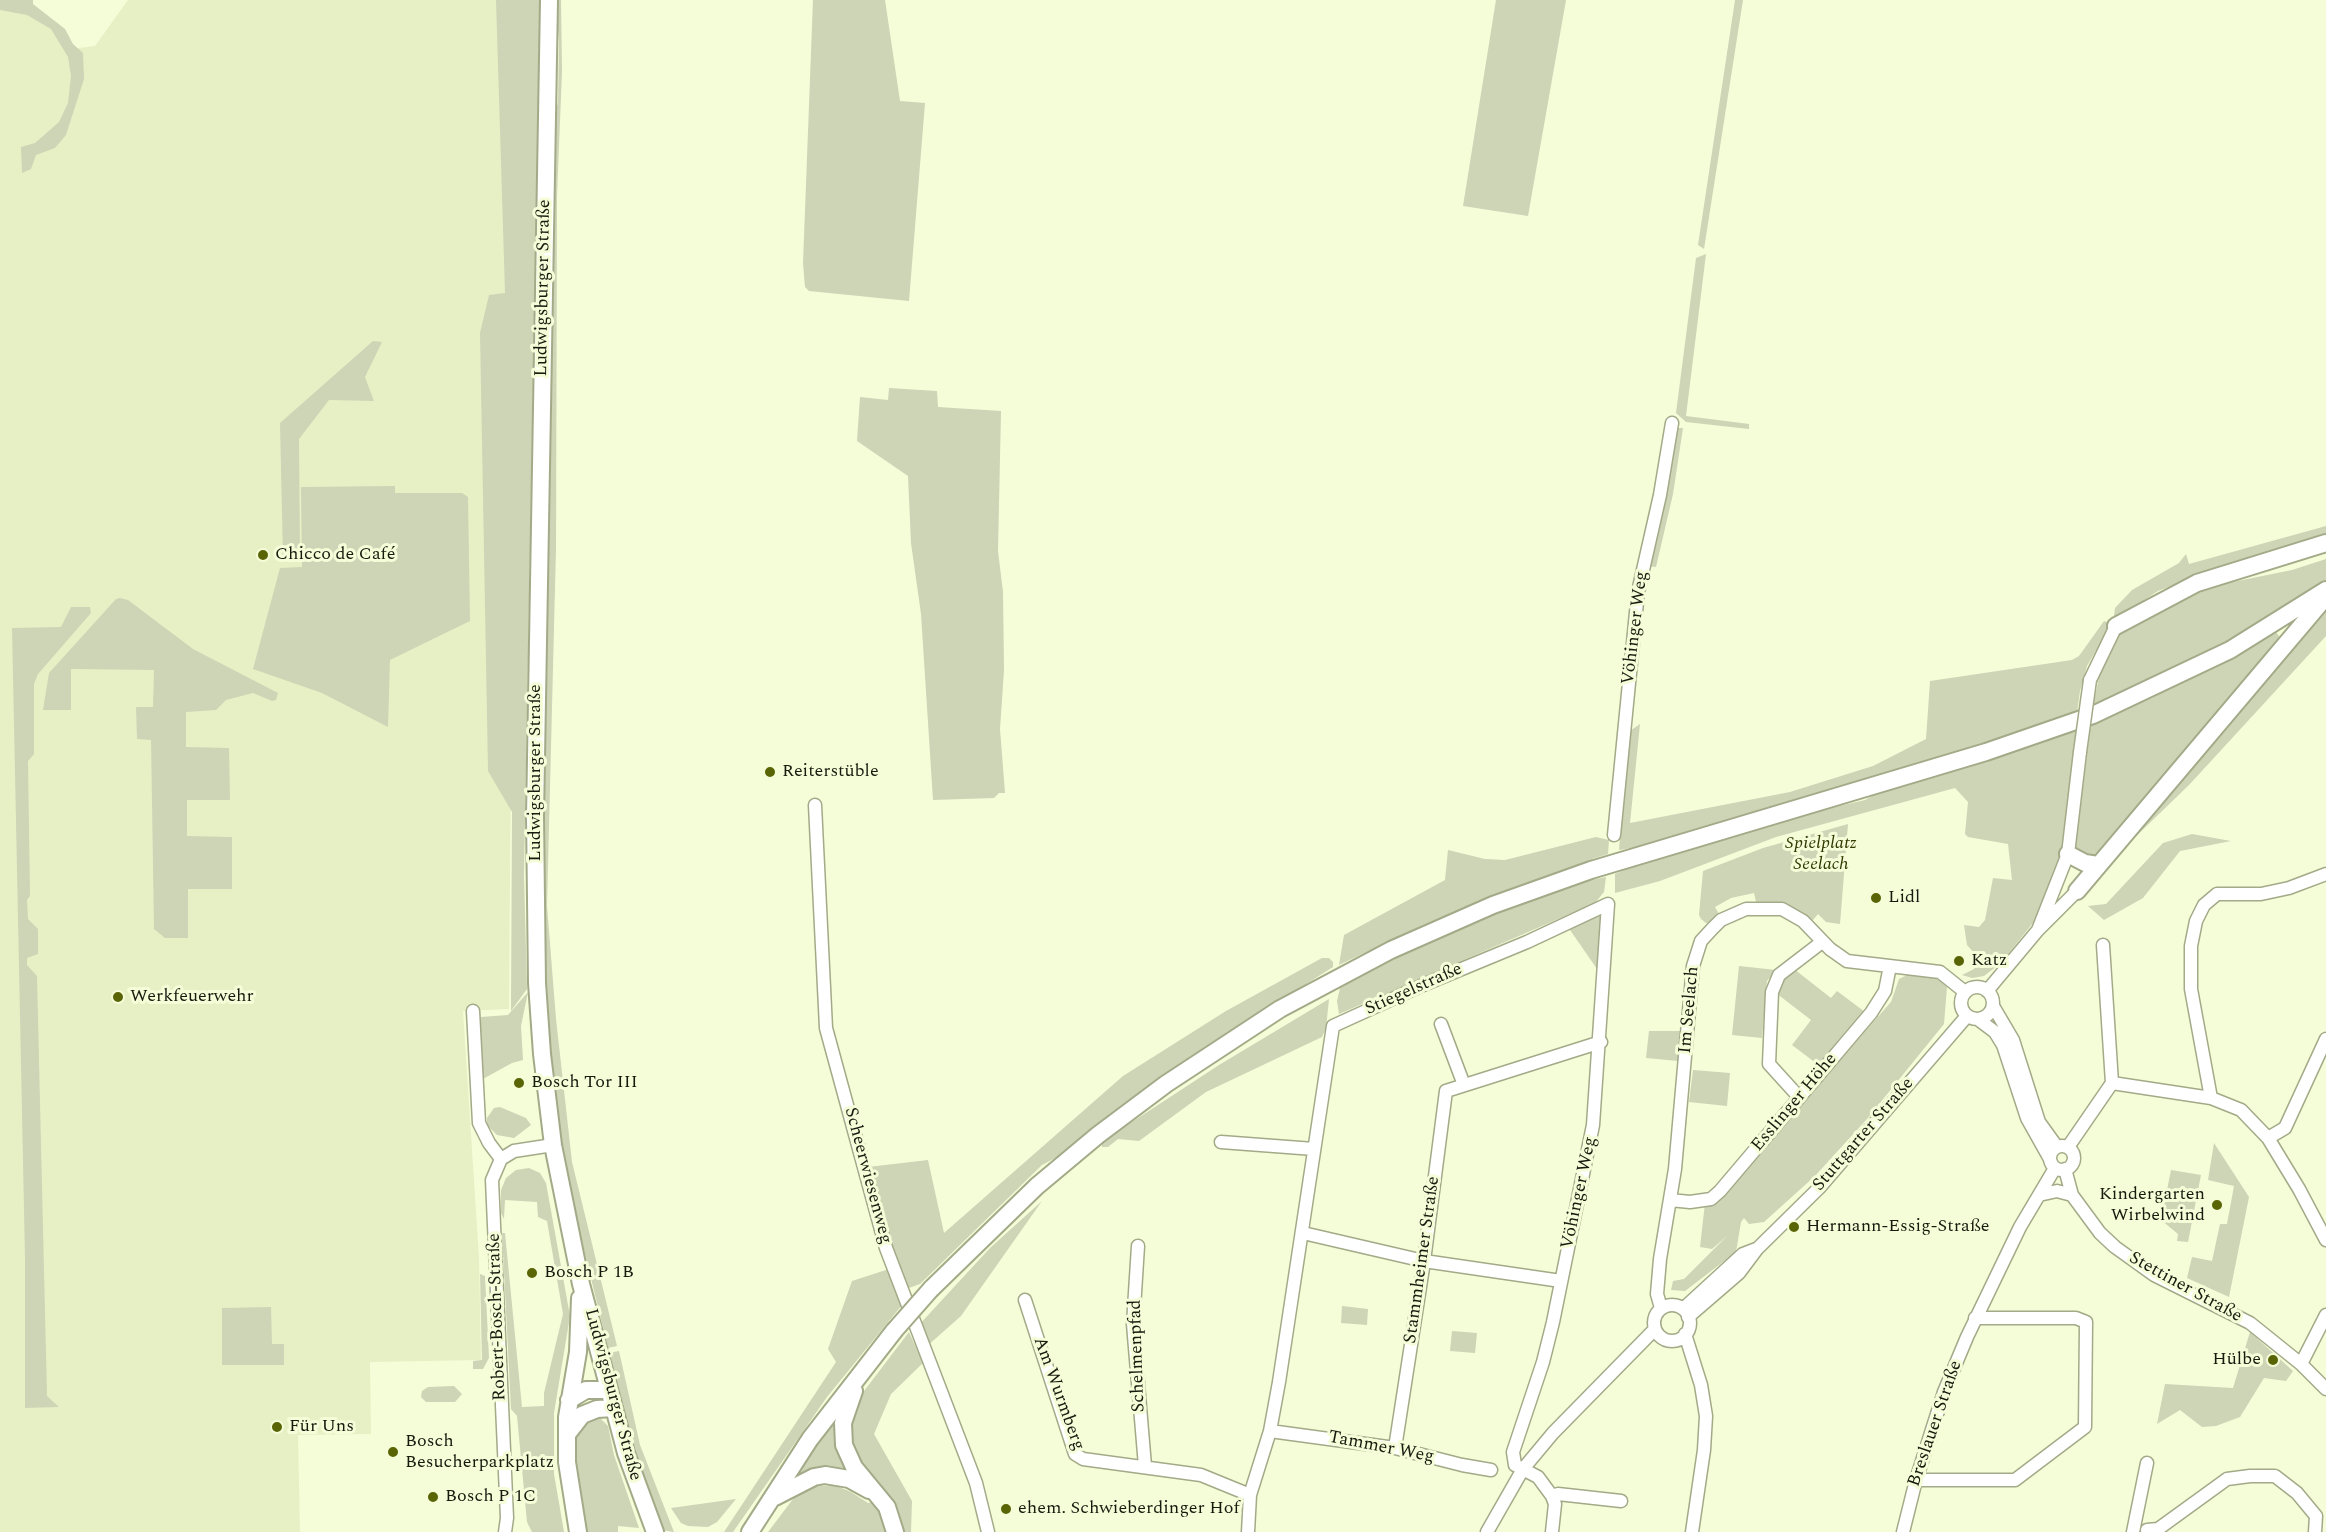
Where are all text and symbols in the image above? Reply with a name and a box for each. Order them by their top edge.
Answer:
street label: Ludwigsburger Straße [532,199,556,377]
place label: Chicco de Café [275,544,395,566]
marker: Chicco de Café [256,548,270,562]
street label: Vöhinger Weg [1618,570,1654,686]
street label: Ludwigsburger Straße [525,684,547,862]
place label: Reiterstüble [782,761,879,783]
marker: Reiterstüble [763,765,777,779]
park label: Spielplatz Seelach [1785,833,1857,876]
place label: Lidl [1888,887,1920,909]
marker: Lidl [1869,891,1883,905]
place label: Katz [1971,950,2007,972]
marker: Katz [1952,954,1966,968]
street label: Stiegelstraße [1362,959,1466,1021]
street label: Im Seelach [1675,965,1705,1055]
place label: Werkfeuerwehr [130,986,254,1008]
marker: Werkfeuerwehr [111,990,125,1004]
street label: Esslinger Höhe [1748,1049,1842,1157]
place label: Bosch Tor III [531,1072,638,1094]
street label: Stuttgarter Straße [1809,1074,1919,1196]
marker: Bosch Tor III [512,1076,526,1090]
street label: Scheerwiesenweg [838,1105,896,1247]
street label: Vöhinger Weg [1558,1135,1602,1251]
street label: Stammheimer Straße [1401,1175,1445,1345]
place label: Kindergarten Wirbelwind [2099,1184,2205,1226]
marker: Kindergarten Wirbelwind [2210,1198,2224,1212]
place label: Hermann-Essig-Straße [1806,1216,1989,1238]
marker: Hermann-Essig-Straße [1787,1220,1801,1234]
street label: Robert-Bosch-Straße [484,1233,512,1401]
street label: Stettiner Straße [2125,1248,2245,1328]
place label: Bosch P 1B [544,1262,634,1284]
marker: Bosch P 1B [525,1266,539,1280]
street label: Schelmenpfad [1125,1299,1151,1413]
street label: Ludwigsburger Straße [579,1307,645,1483]
street label: Am Wurmberg [1027,1334,1089,1454]
place label: Hülbe [2212,1349,2261,1371]
marker: Hülbe [2266,1353,2280,1367]
street label: Breslauer Straße [1904,1358,1968,1490]
place label: Für Uns [289,1416,354,1438]
marker: Für Uns [270,1420,284,1434]
street label: Tammer Weg [1326,1427,1436,1469]
place label: Bosch Besucherparkplatz [405,1431,554,1474]
marker: Bosch Besucherparkplatz [386,1445,400,1459]
place label: Bosch P 1C [445,1486,536,1508]
marker: Bosch P 1C [426,1490,440,1504]
place label: ehem. Schwieberdinger Hof [1018,1498,1240,1520]
marker: ehem. Schwieberdinger Hof [999,1502,1013,1516]

